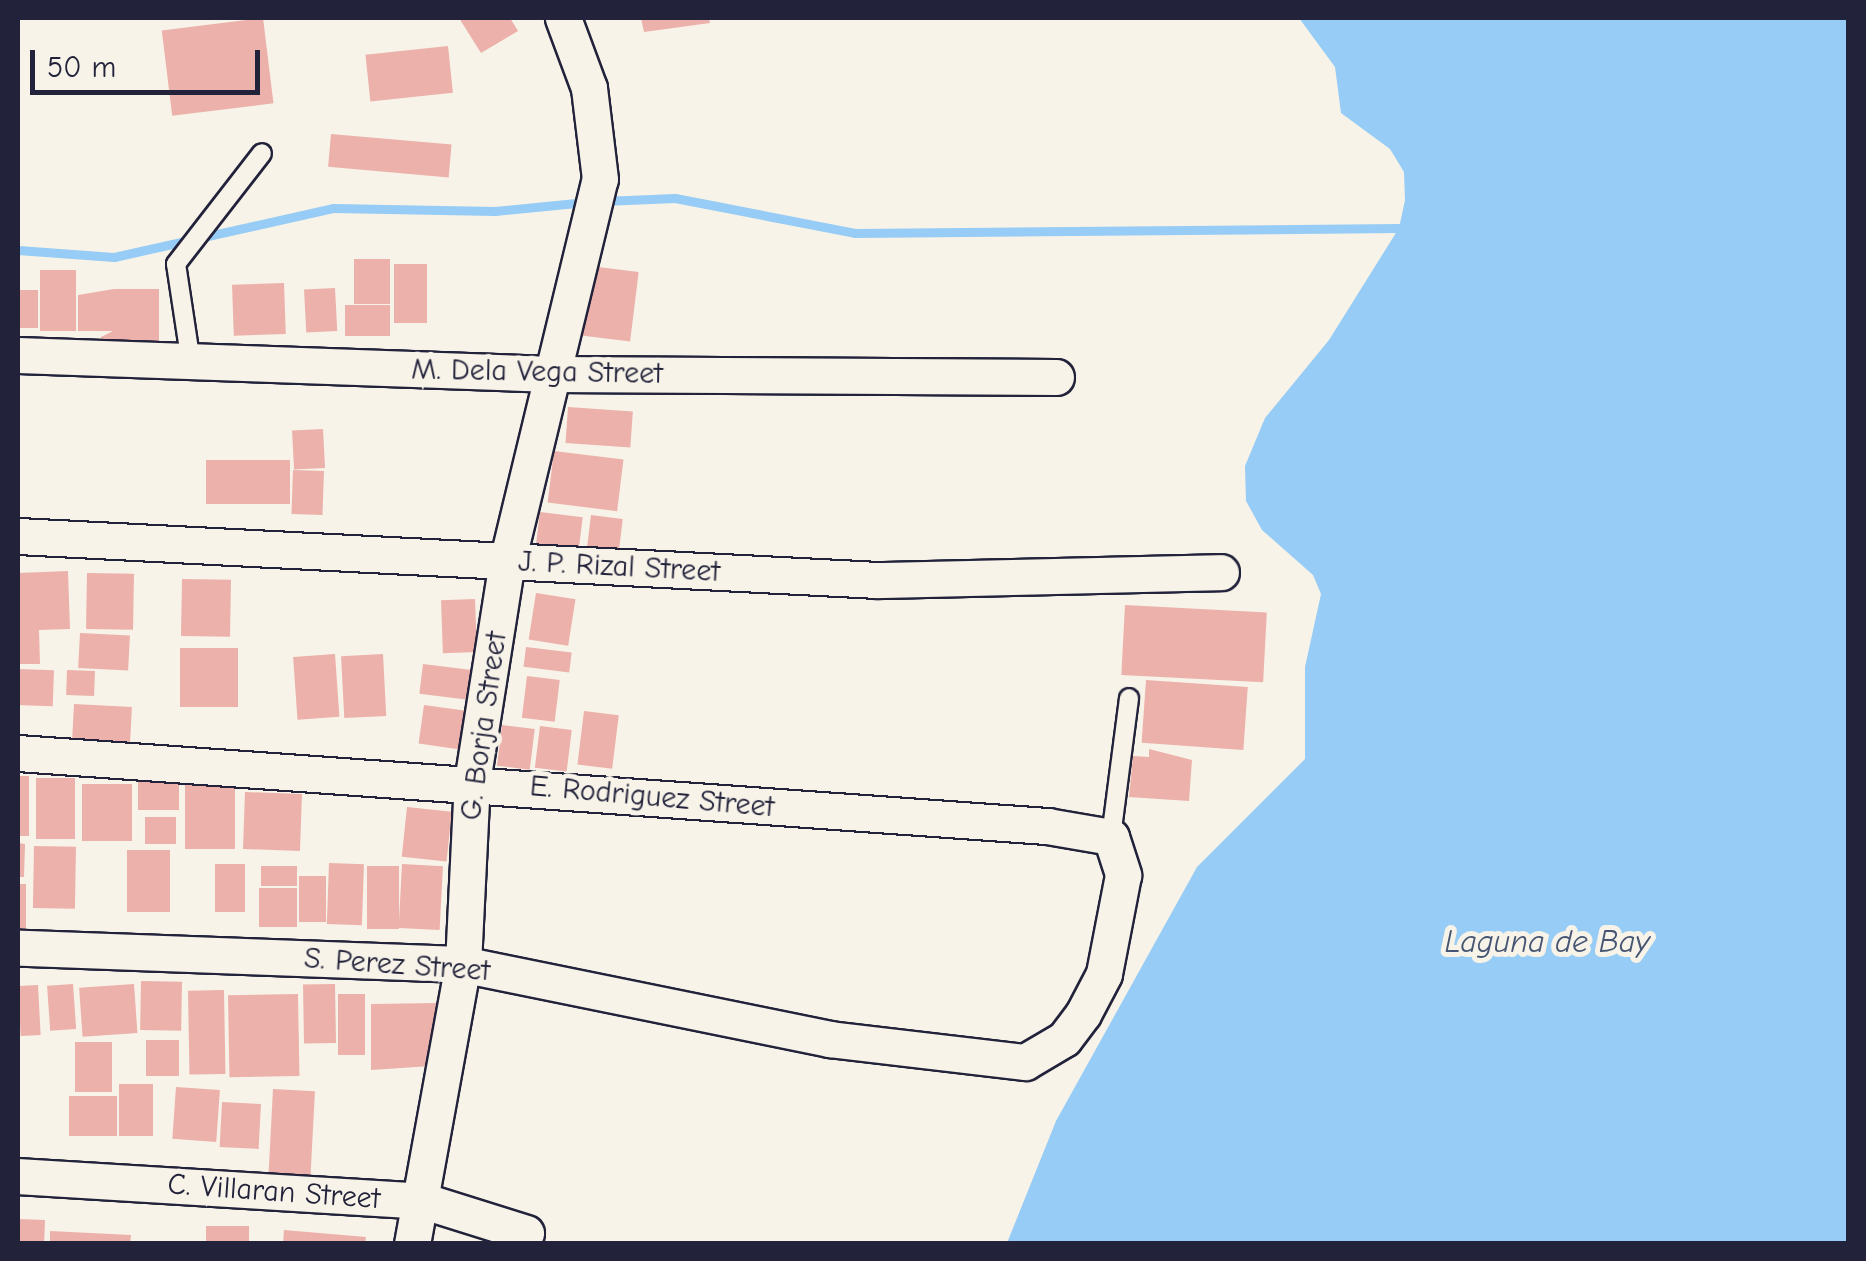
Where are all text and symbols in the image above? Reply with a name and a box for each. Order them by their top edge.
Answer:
scale bar [35,30,265,92]
text: 50 m [47,50,116,85]
street label: M. Dela Vega Street [411,352,663,392]
street label: J. P. Rizal Street [517,544,721,590]
street label: G. Borja Street [453,629,515,823]
street label: E. Rodriguez Street [528,768,776,826]
water label: Laguna de Bay [1445,923,1649,961]
street label: S. Perez Street [303,941,491,989]
street label: C. Villaran Street [166,1167,382,1217]

